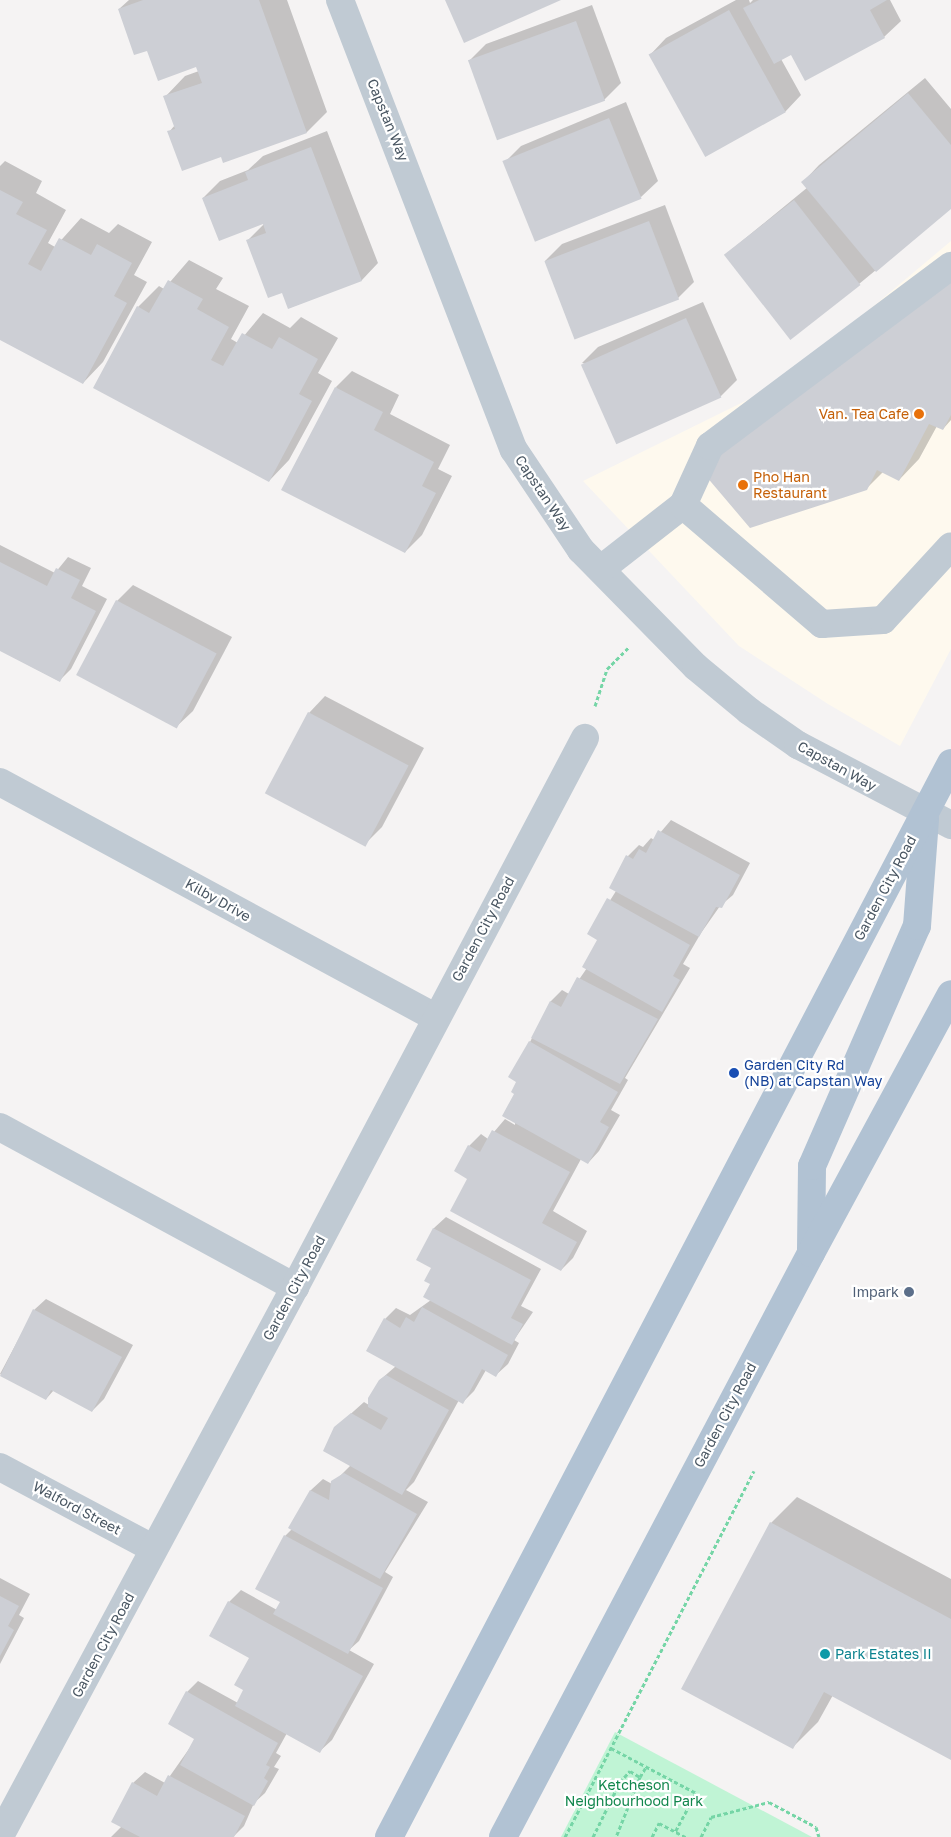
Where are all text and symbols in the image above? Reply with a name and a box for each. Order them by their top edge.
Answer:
street label: Capstan Way [364,76,412,164]
place label: Van. Tea Cafe [819,406,909,422]
marker: Van. Tea Cafe [913,408,925,420]
street label: Capstan Way [512,452,574,534]
place label: Pho Han Restaurant [753,469,827,502]
marker: Pho Han Restaurant [737,479,749,491]
street label: Capstan Way [795,737,879,795]
street label: Garden City Road [850,833,920,943]
street label: Garden City Road [448,874,518,984]
street label: Kilby Drive [182,875,254,925]
place label: Garden City Rd (NB) at Capstan Way [744,1057,882,1090]
marker: Garden City Rd (NB) at Capstan Way [728,1067,740,1079]
street label: Garden City Road [259,1233,329,1343]
place label: Impark [852,1284,899,1300]
marker: Impark [903,1286,915,1298]
street label: Garden City Road [690,1360,760,1470]
street label: Walford Street [30,1478,124,1538]
street label: Garden City Road [68,1590,138,1700]
place label: Park Estates II [835,1646,932,1662]
marker: Park Estates II [819,1648,831,1660]
park label: Ketcheson Neighbourhood Park [565,1777,703,1810]

